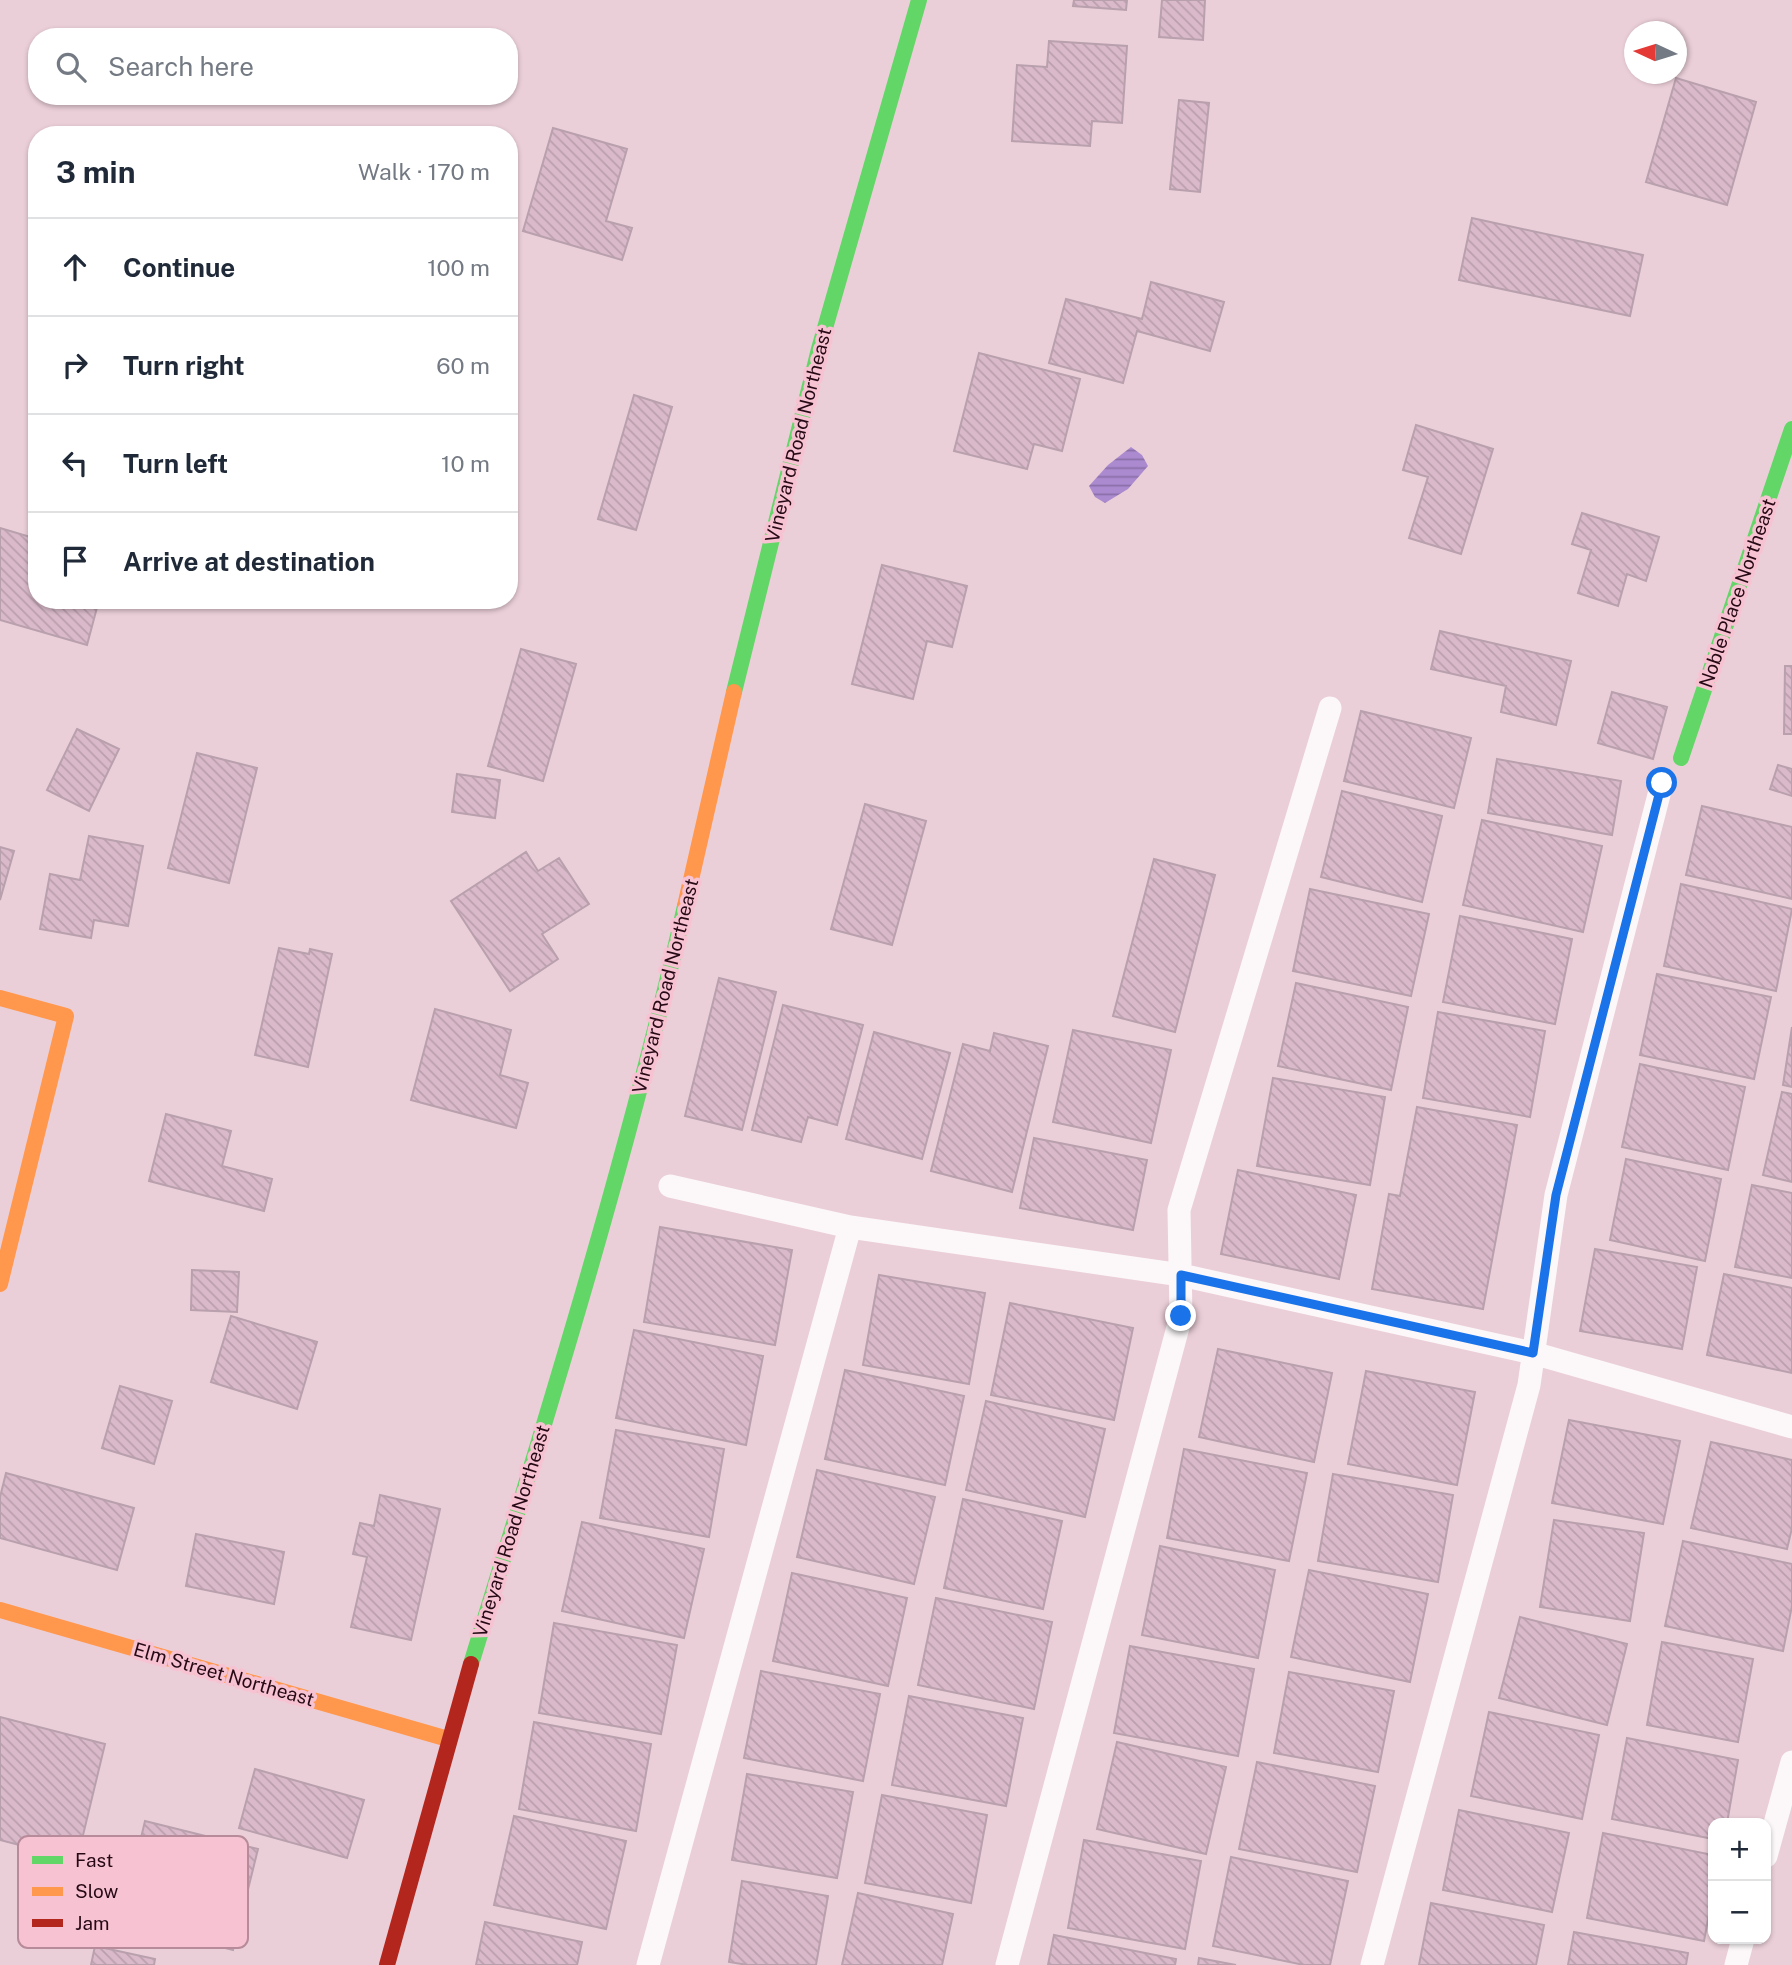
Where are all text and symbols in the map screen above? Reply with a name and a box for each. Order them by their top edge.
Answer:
north arrow [1624,21,1687,84]
search box [28,28,518,105]
icon: search [52,48,90,86]
text: Search here [108,51,254,82]
text: 3 min [56,154,135,190]
text: Walk · 170 m [358,158,490,185]
icon: ahead [56,248,94,286]
text: Continue [123,252,235,283]
text: 100 m [427,254,490,281]
street label: Vineyard Road Northeast [761,325,835,545]
icon: right [56,346,94,384]
text: Turn right [123,350,245,381]
text: 60 m [436,352,490,379]
icon: left [56,444,94,482]
text: Turn left [123,448,228,479]
text: 10 m [441,450,490,477]
street label: Noble Place Northeast [1694,495,1780,691]
icon: arrive [56,542,94,580]
text: Arrive at destination [123,546,375,577]
route start [1646,767,1677,798]
street label: Vineyard Road Northeast [628,876,702,1096]
route end [1165,1300,1196,1331]
street label: Vineyard Road Northeast [468,1422,554,1640]
street label: Elm Street Northeast [131,1638,317,1710]
map controls [1708,1818,1771,1944]
button: + [1708,1818,1771,1881]
legend [18,1836,248,1948]
text: Fast [75,1849,113,1871]
text: Slow [75,1880,119,1902]
button: − [1708,1881,1771,1944]
text: Jam [75,1912,109,1934]

